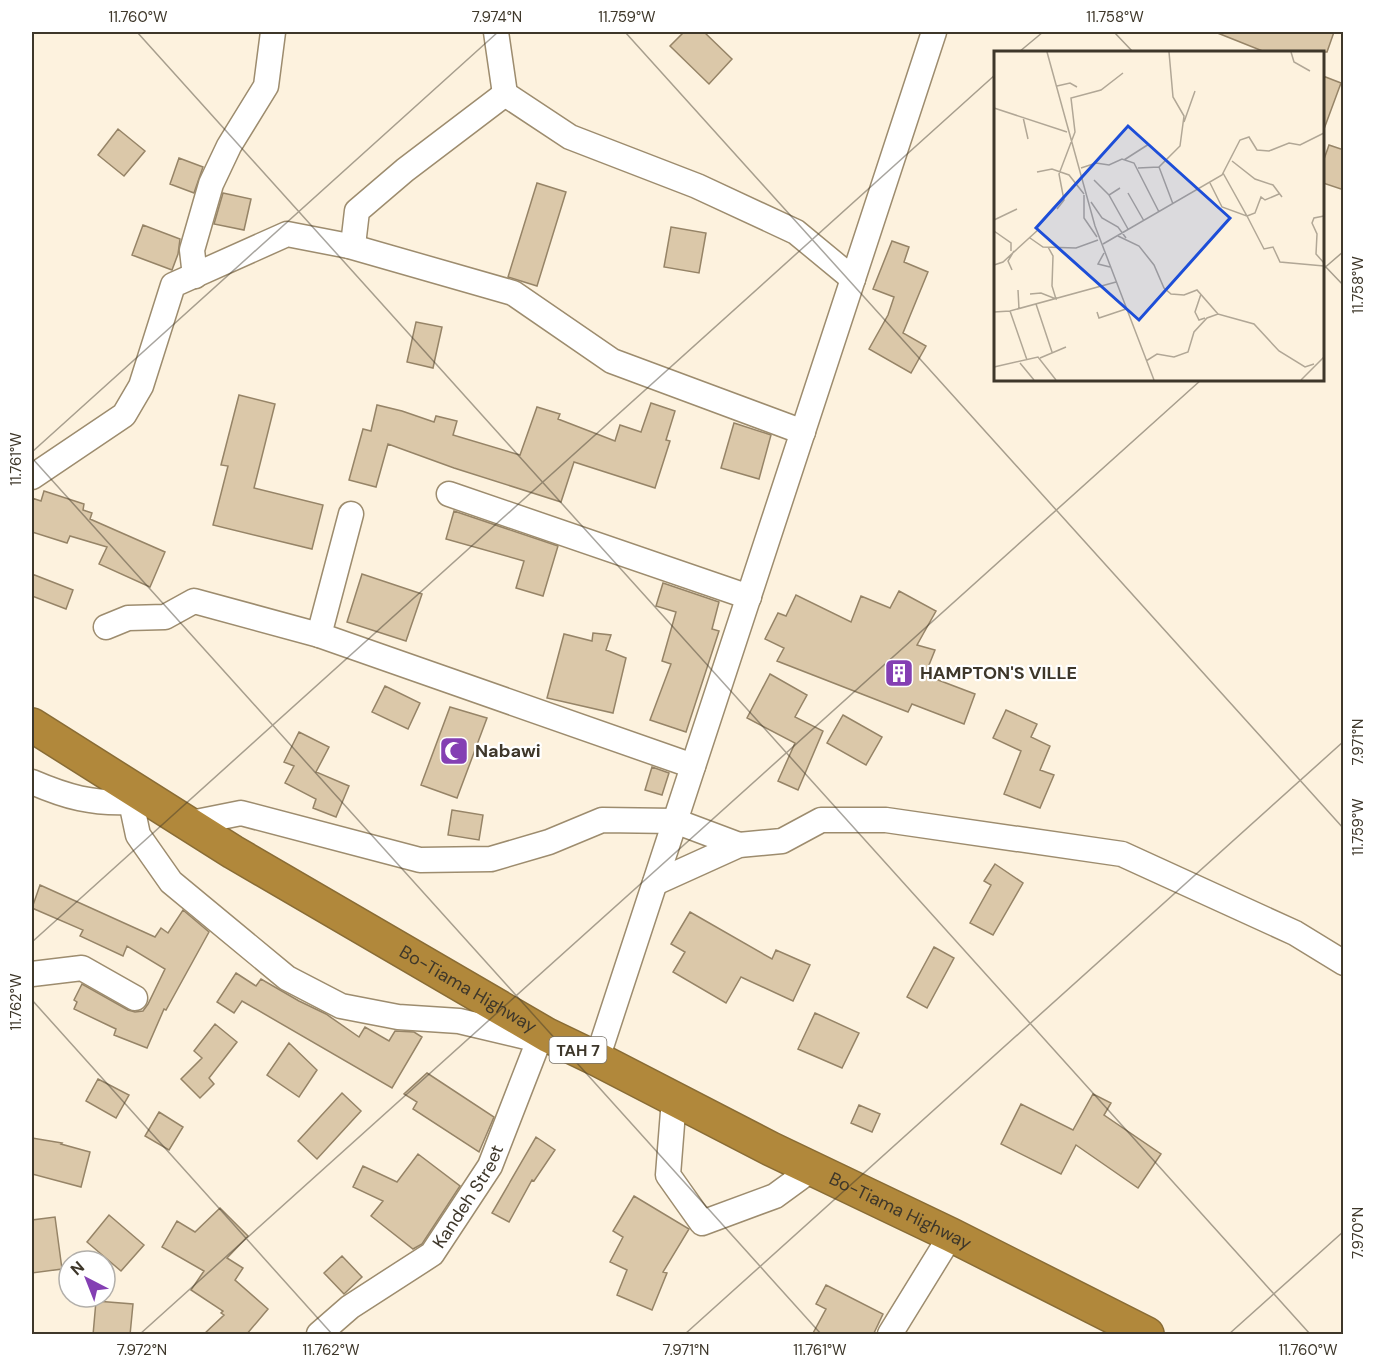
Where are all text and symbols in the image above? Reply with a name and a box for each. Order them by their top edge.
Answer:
text: 11.760°W [109,7,168,27]
text: 7.974°N [472,7,522,27]
text: 11.759°W [598,7,656,27]
text: 11.758°W [1086,7,1144,27]
inset map [994,51,1324,381]
text: 11.758°W [1348,256,1368,314]
text: 11.761°W [6,432,26,486]
building icon: HAMPTON'S VILLE [883,657,915,689]
place label: HAMPTON'S VILLE [920,661,1077,685]
text: 7.971°N [1348,719,1368,765]
mosque icon: Nabawi [438,735,470,767]
place label: Nabawi [475,739,541,763]
text: 11.759°W [1348,798,1368,856]
street label: Bo-Tiama Highway [395,940,541,1039]
text: 11.762°W [6,973,26,1030]
road number: TAH 7 [550,1037,606,1063]
street label: Kandeh Street [427,1141,509,1253]
street label: Bo-Tiama Highway [825,1167,976,1255]
text: 7.970°N [1348,1207,1368,1259]
north arrow [57,1249,117,1309]
text: N [66,1257,89,1280]
text: 7.972°N [117,1340,167,1360]
text: 11.762°W [303,1340,360,1360]
text: 7.971°N [663,1340,709,1360]
text: 11.761°W [793,1340,847,1360]
text: 11.760°W [1279,1340,1338,1360]

